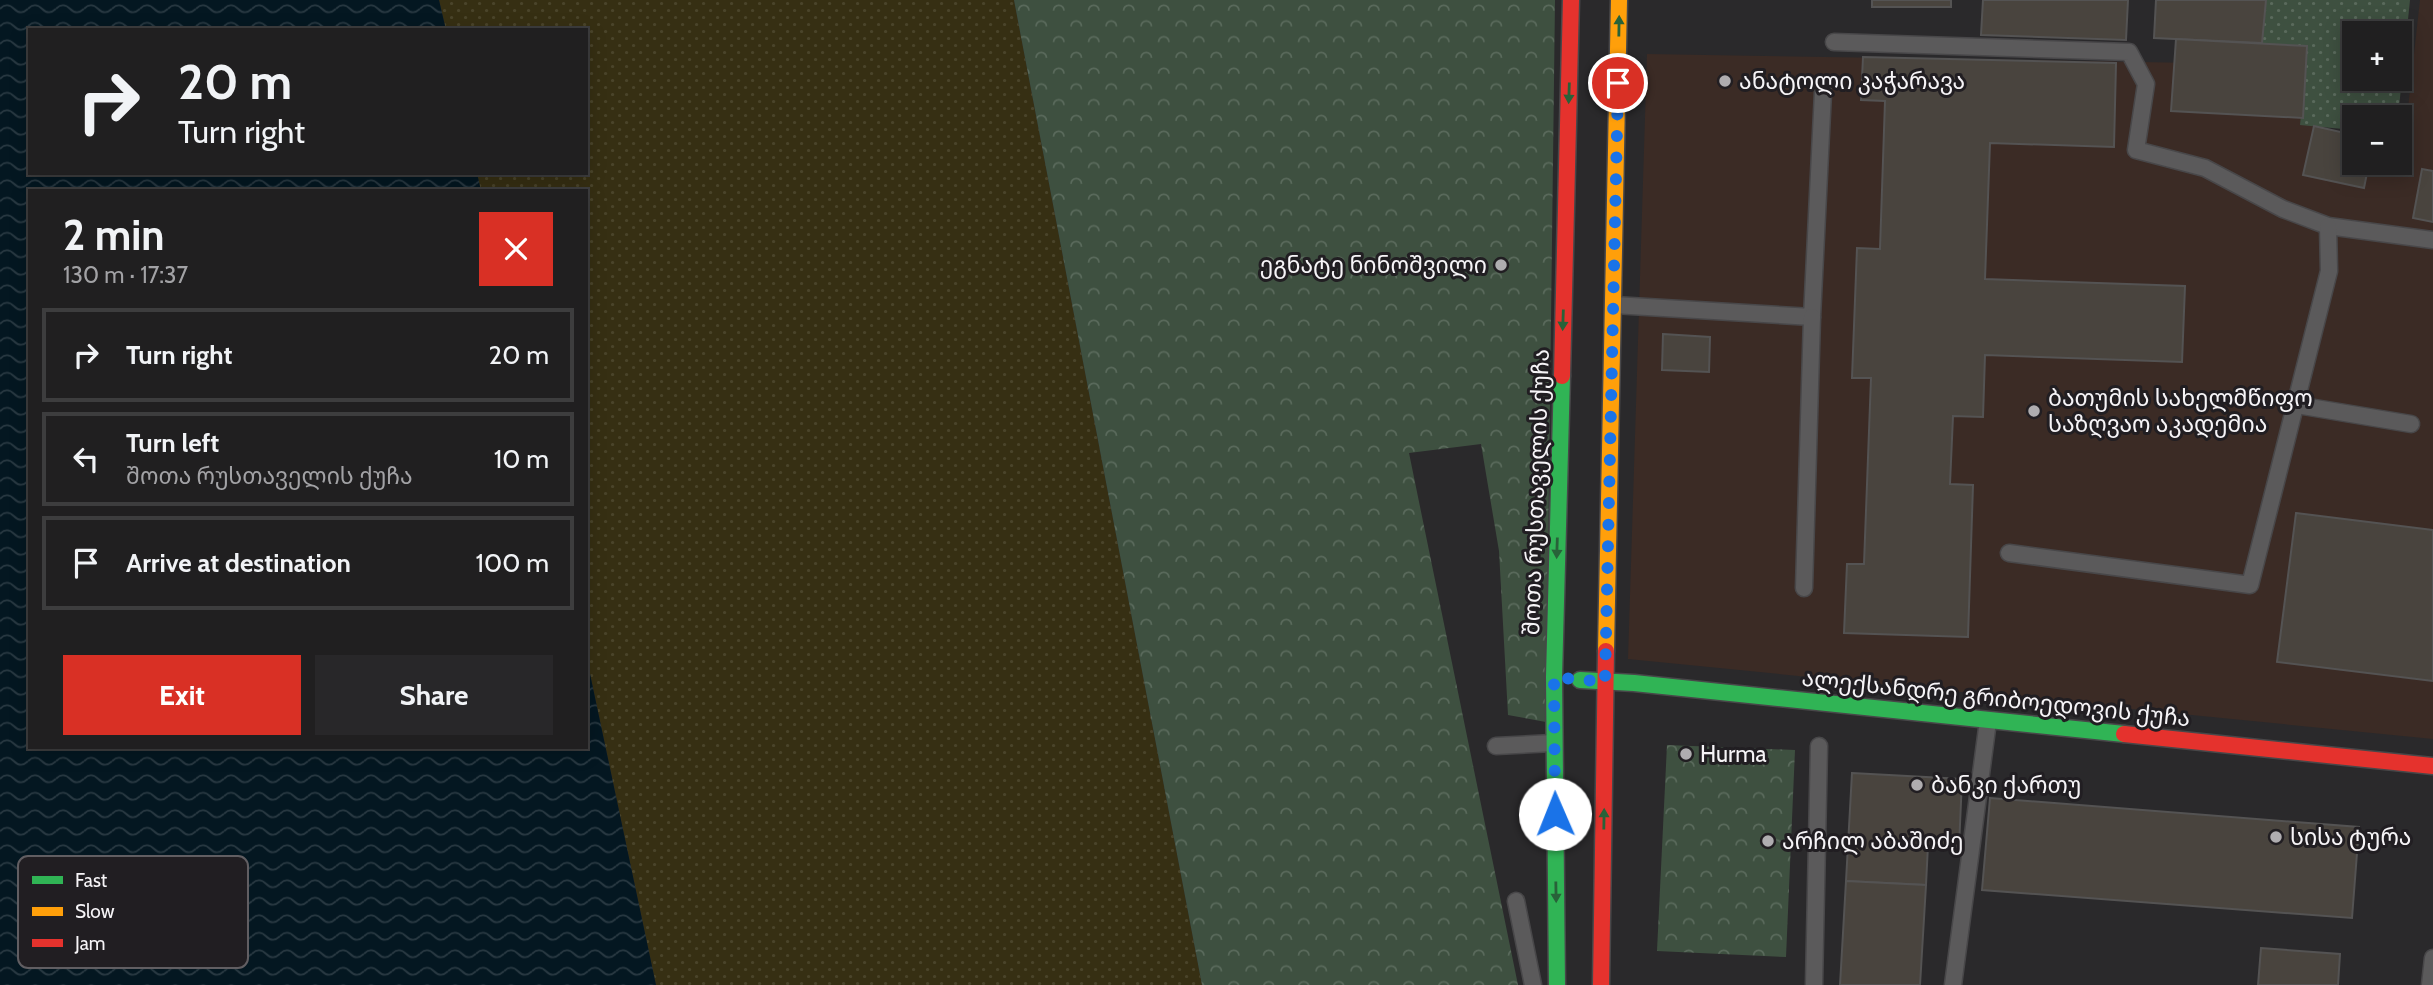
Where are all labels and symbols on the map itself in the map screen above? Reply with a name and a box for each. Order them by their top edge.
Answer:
one-way arrow [1613,15,1624,37]
pin [1588,53,1648,113]
place label: ანატოლი კაჭარავა [1739,67,1965,95]
marker: ანატოლი კაჭარავა [1717,73,1733,89]
one-way arrow [1563,82,1575,104]
place label: ეგნატე ნინოშვილი [1260,251,1487,279]
marker: ეგნატე ნინოშვილი [1493,257,1509,273]
one-way arrow [1557,309,1569,331]
street label: შოთა რუსთაველის ქუჩა [1517,348,1555,636]
place label: ბათუმის სახელმწიფო საზღვაო აკადემია [2048,384,2313,438]
marker: ბათუმის სახელმწიფო საზღვაო აკადემია [2026,403,2042,419]
one-way arrow [1551,537,1563,559]
street label: ალექსანდრე გრიბოედოვის ქუჩა [1800,664,2192,732]
place label: Hurma [1700,740,1767,768]
marker: Hurma [1678,746,1694,762]
place label: ბანკი ქართუ [1931,771,2081,799]
position arrow [1518,777,1592,851]
marker: ბანკი ქართუ [1909,777,1925,793]
one-way arrow [1598,808,1610,830]
place label: სისა ტურა [2290,823,2411,851]
place label: არჩილ აბაშიძე [1782,827,1963,855]
marker: სისა ტურა [2268,829,2284,845]
marker: არჩილ აბაშიძე [1760,833,1776,849]
legend [18,856,248,968]
text: Fast [75,869,108,892]
one-way arrow [1550,882,1562,904]
text: Slow [75,900,115,923]
text: Jam [74,932,105,955]

